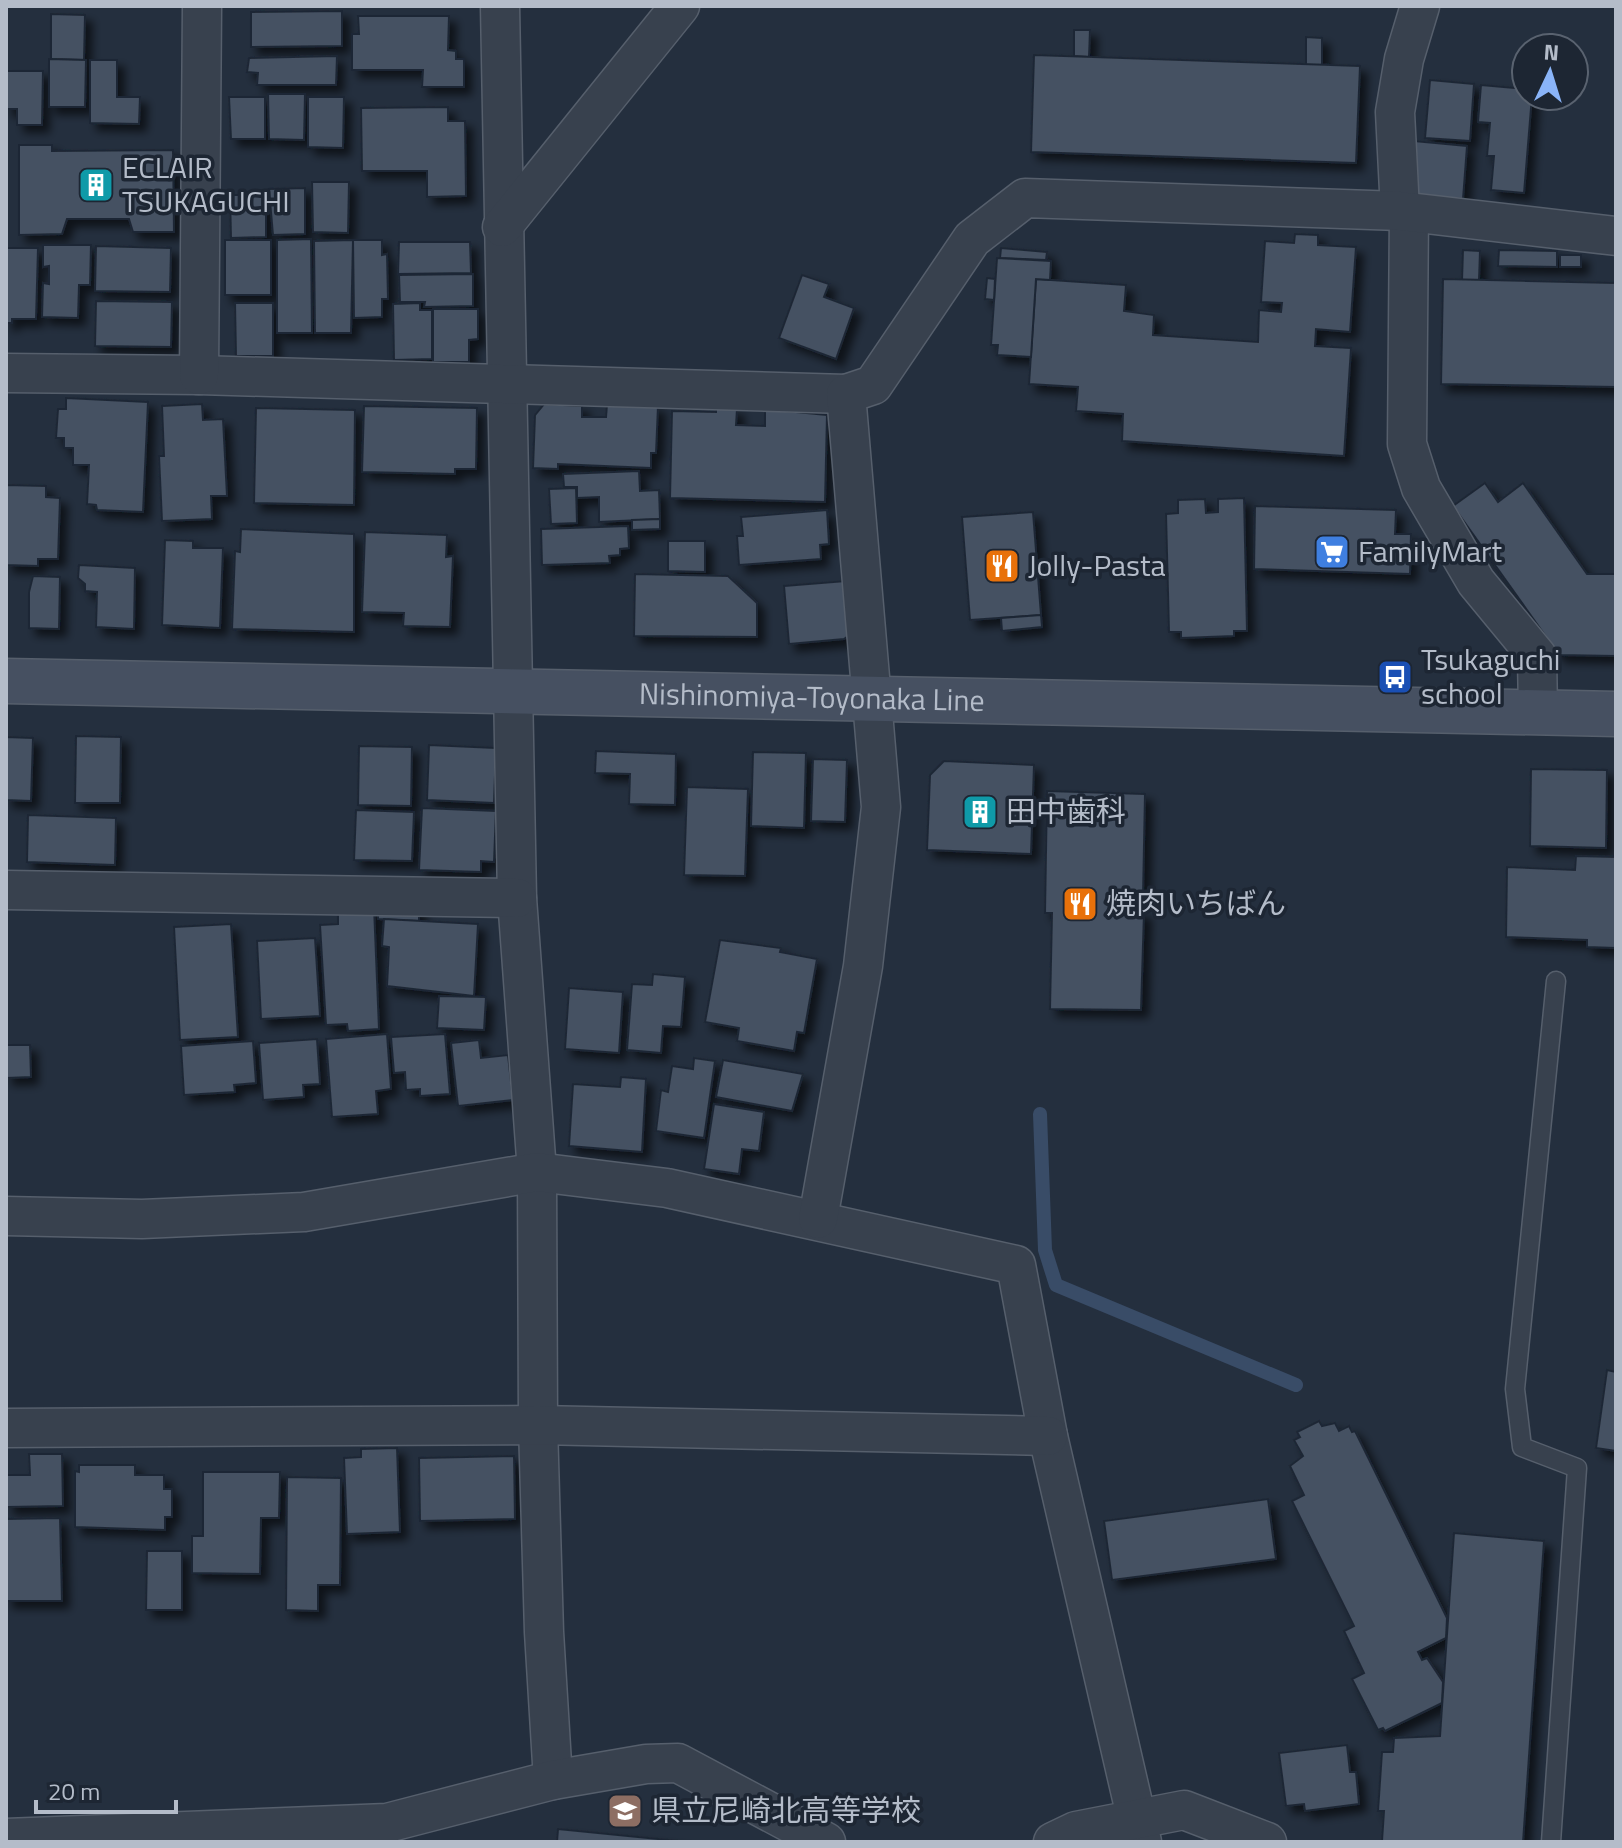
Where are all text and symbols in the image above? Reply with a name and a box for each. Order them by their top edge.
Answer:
north arrow [1510,32,1590,112]
text: N [1543,35,1560,70]
place label: ECLAIR TSUKAGUCHI [122,144,290,224]
building icon: ECLAIR TSUKAGUCHI [77,166,115,204]
place label: FamilyMart [1358,528,1502,574]
supermarket icon: FamilyMart [1313,533,1351,571]
place label: Jolly-Pasta [1028,542,1166,588]
restaurant icon: Jolly-Pasta [983,547,1021,585]
place label: Tsukaguchi school [1421,636,1560,716]
bus stop icon: Tsukaguchi school [1376,658,1414,696]
street label: Nishinomiya-Toyonaka Line [639,670,985,723]
place label: 田中歯科 [1006,788,1126,834]
building icon: 田中歯科 [961,793,999,831]
place label: 焼肉いちばん [1106,880,1286,926]
restaurant icon: 焼肉いちばん [1061,885,1099,923]
scale bar [36,1764,176,1814]
text: 20 m [48,1773,100,1809]
place label: 県立尼崎北高等学校 [651,1787,921,1833]
school or university icon: 県立尼崎北高等学校 [606,1792,644,1830]

